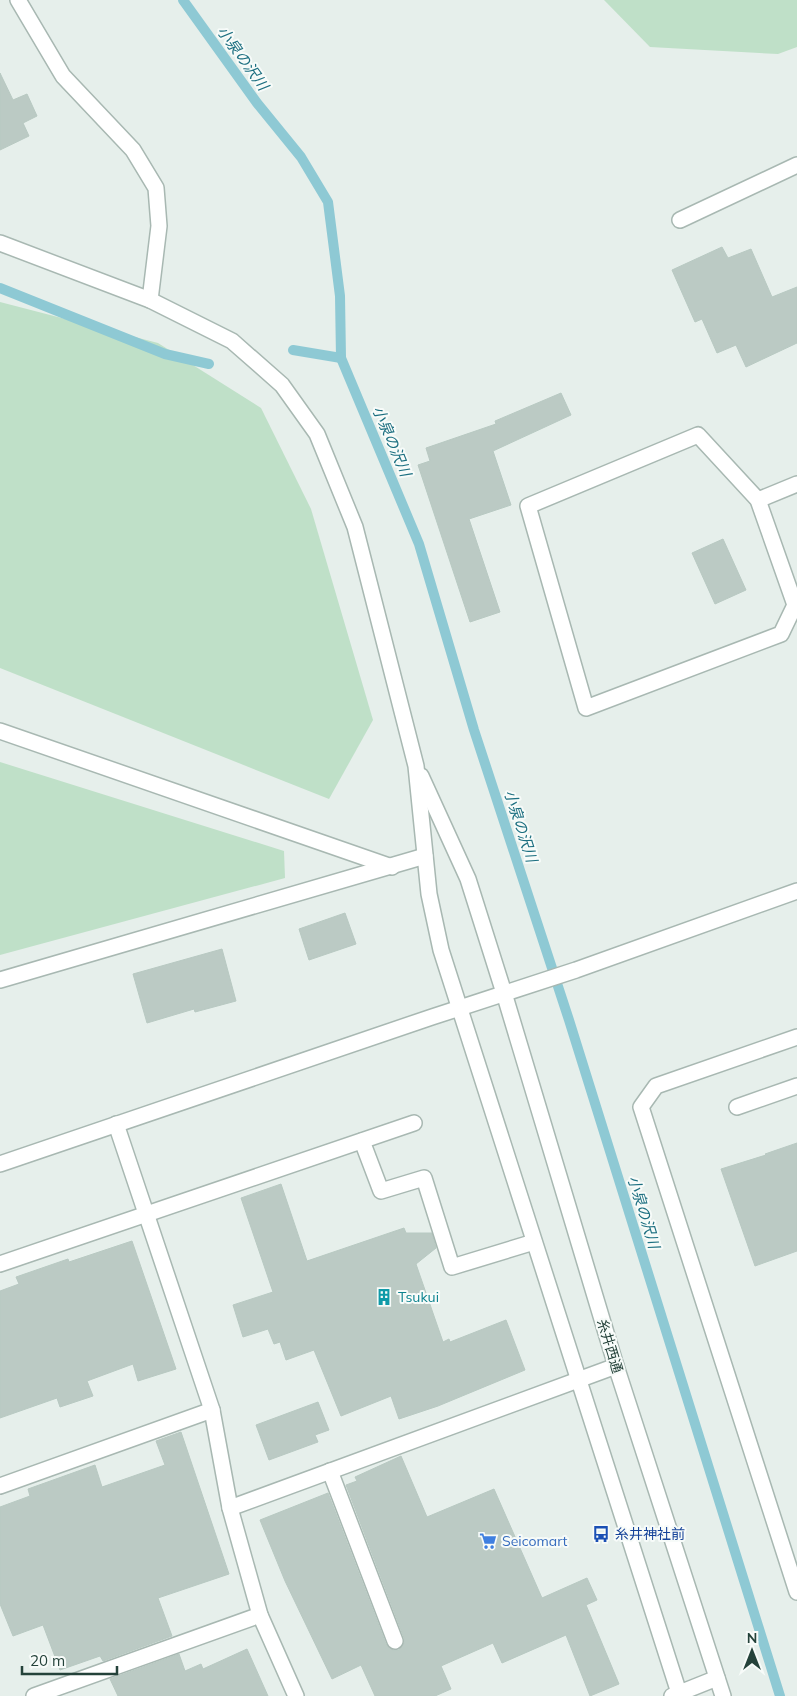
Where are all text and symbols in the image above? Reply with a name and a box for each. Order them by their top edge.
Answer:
water label: 小泉の沢川 [213,22,274,96]
water label: 小泉の沢川 [369,403,416,481]
water label: 小泉の沢川 [500,787,542,866]
water label: 小泉の沢川 [624,1173,665,1253]
building icon: Tsukui [374,1287,394,1307]
place label: Tsukui [398,1288,439,1306]
street label: 糸井西通 [593,1317,627,1375]
bus stop icon: 糸井神社前 [591,1524,611,1544]
place label: 糸井神社前 [615,1525,685,1543]
supermarket icon: Seicomart [478,1531,498,1551]
place label: Seicomart [502,1532,568,1550]
north arrow [727,1626,777,1676]
text: N [747,1629,757,1647]
scale bar [22,1644,118,1676]
text: 20 m [30,1651,65,1670]

